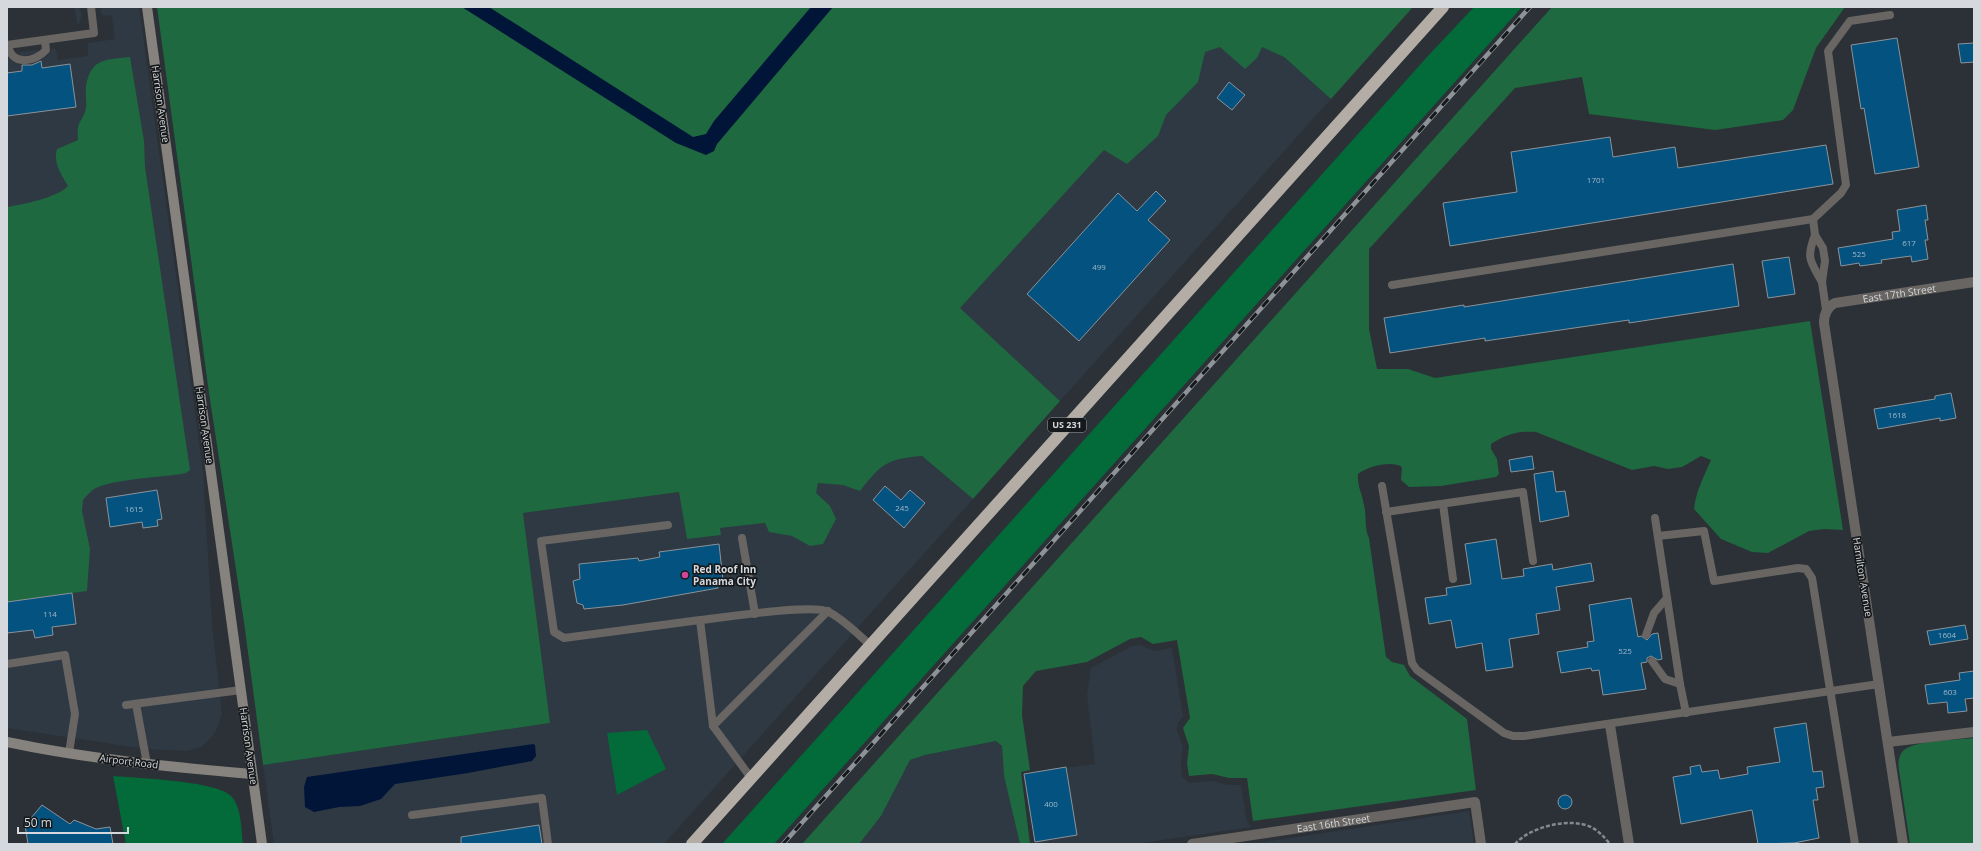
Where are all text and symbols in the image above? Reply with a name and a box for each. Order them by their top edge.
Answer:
street label: Harrison Avenue [149,64,173,144]
house number: 1701 [1587,174,1605,185]
house number: 617 [1902,237,1916,248]
house number: 525 [1852,248,1866,259]
house number: 499 [1092,261,1106,272]
street label: East 17th Street [1862,281,1937,306]
street label: Harrison Avenue [193,385,217,465]
house number: 1618 [1888,409,1907,420]
road number: US 231 [1048,418,1086,432]
house number: 245 [895,502,909,513]
house number: 1615 [125,503,144,514]
street label: Hamilton Avenue [1850,536,1876,618]
place label: Red Roof Inn Panama City [693,562,756,588]
marker: Red Roof Inn Panama City [680,570,690,580]
house number: 114 [43,608,57,619]
house number: 1604 [1938,629,1957,640]
house number: 525 [1618,645,1632,656]
house number: 603 [1943,686,1957,697]
street label: Harrison Avenue [237,706,261,786]
street label: Airport Road [99,750,159,772]
house number: 400 [1044,798,1058,809]
scale bar [18,809,128,835]
street label: East 16th Street [1296,811,1371,835]
text: 50 m [24,814,52,831]

